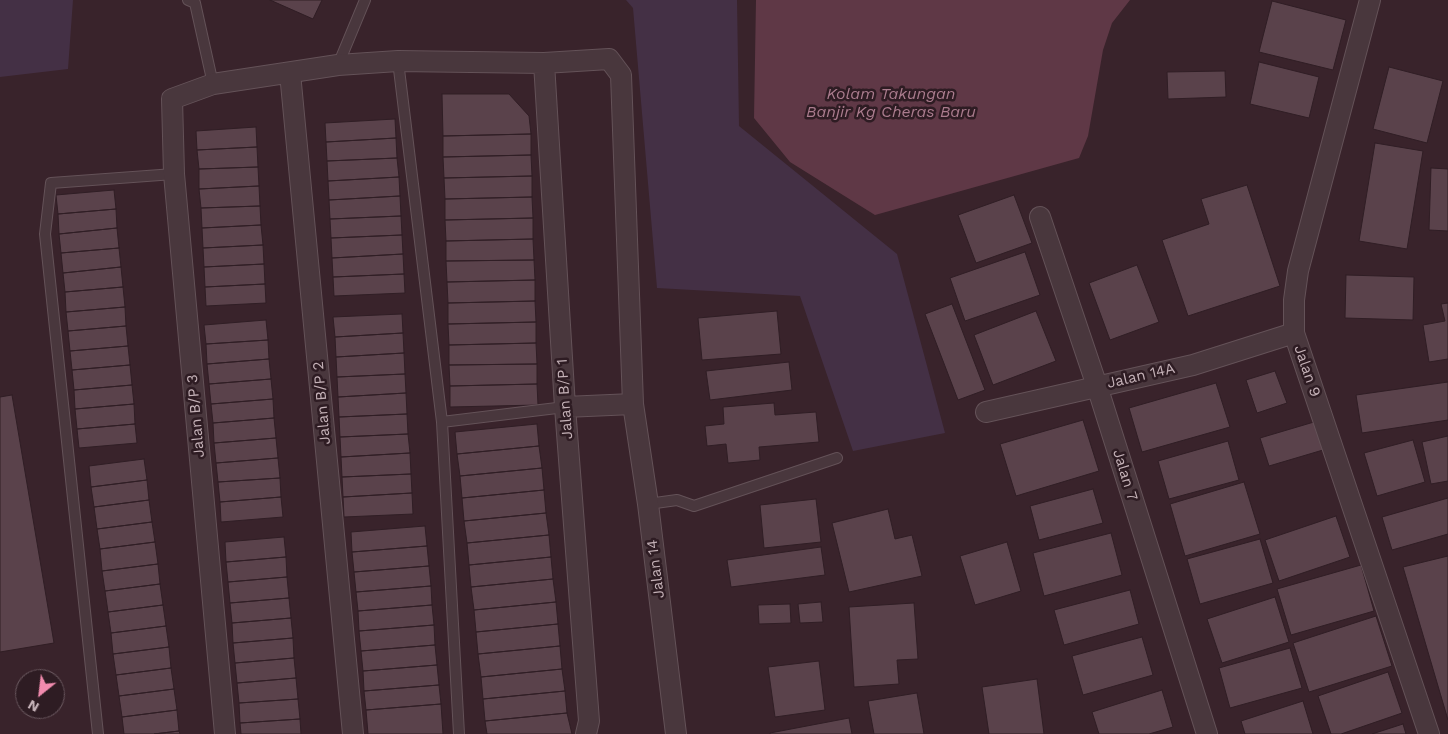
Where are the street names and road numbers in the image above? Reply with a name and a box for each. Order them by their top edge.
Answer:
street label: Jalan 9 [1290,343,1324,399]
street label: Jalan B/P 1 [553,358,577,440]
street label: Jalan 14A [1105,359,1177,393]
street label: Jalan B/P 2 [309,361,335,445]
street label: Jalan B/P 3 [183,374,209,458]
street label: Jalan 7 [1109,447,1141,503]
street label: Jalan 14 [643,539,669,599]

